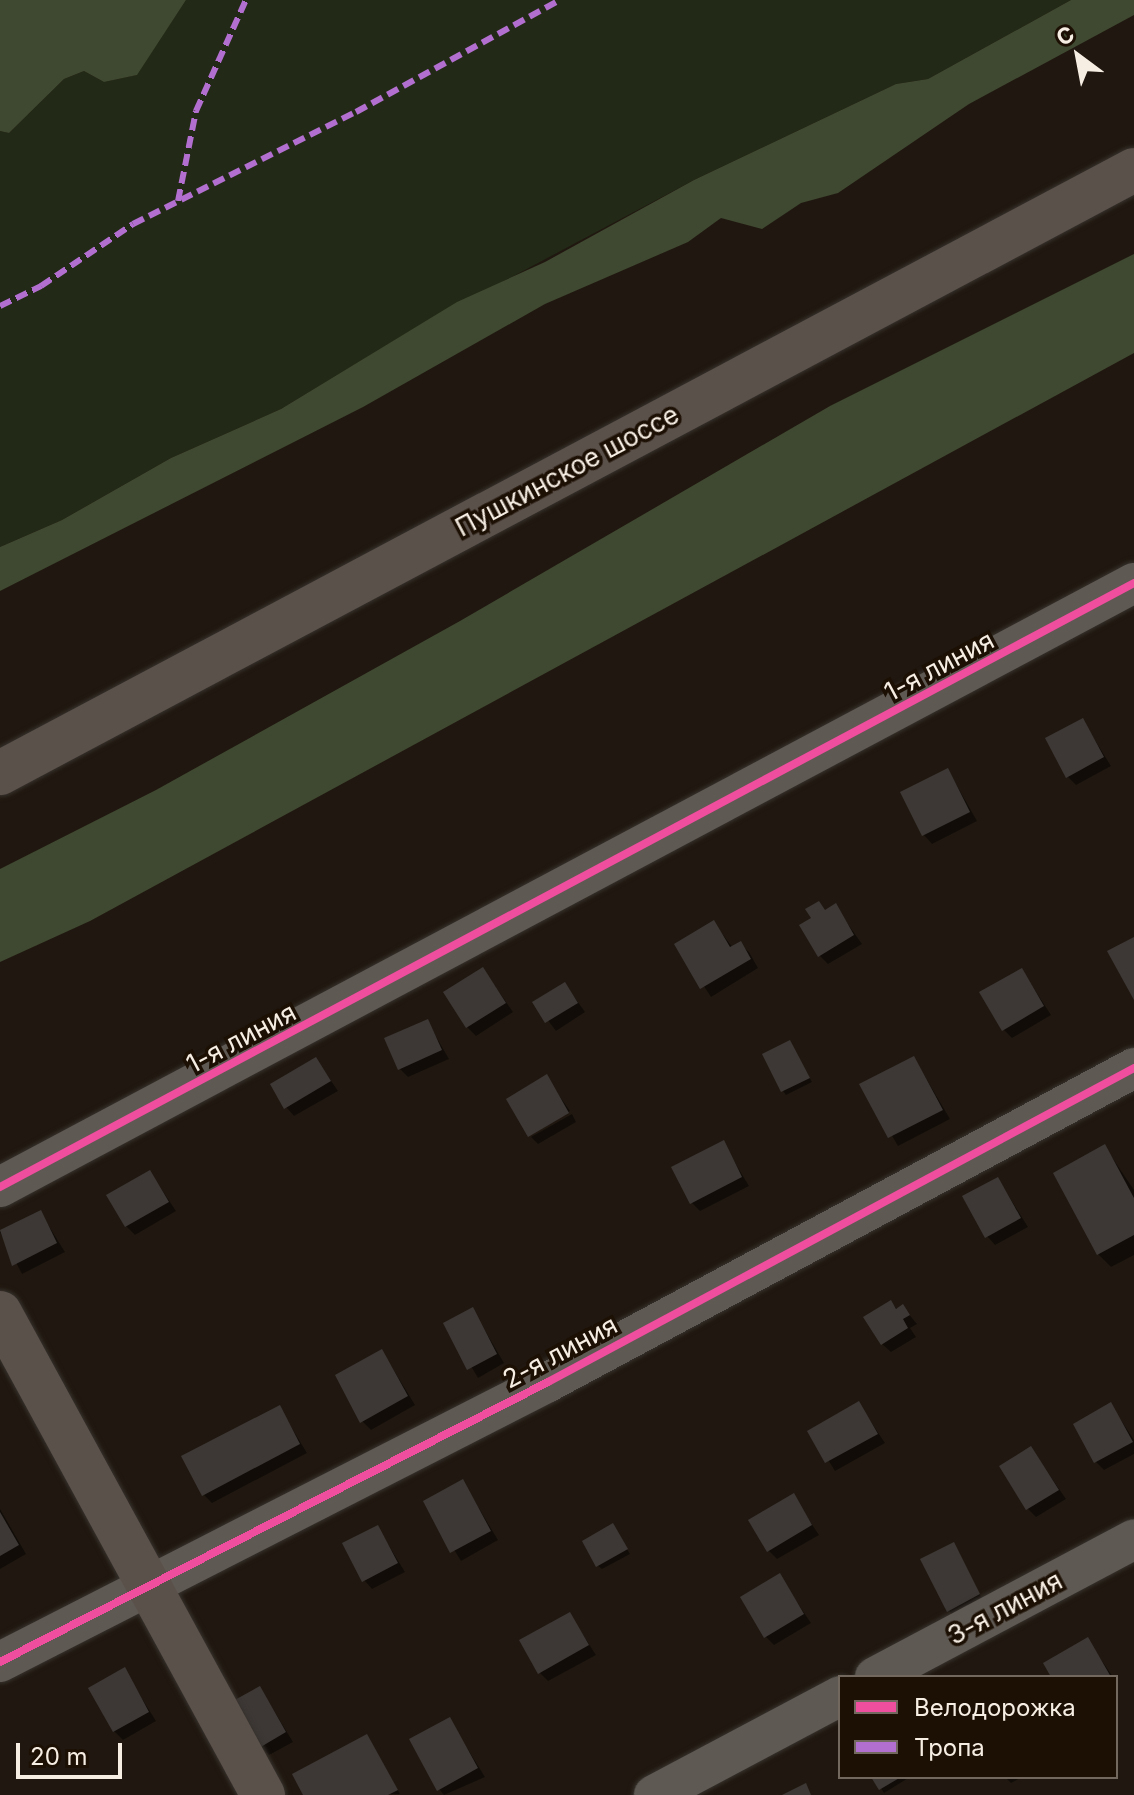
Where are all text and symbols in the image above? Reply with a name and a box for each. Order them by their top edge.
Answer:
north arrow [1038,16,1118,96]
text: С [1051,20,1079,51]
street label: Пушкинское шоссе [450,399,684,543]
street label: 1-я линия [879,624,999,708]
street label: 1-я линия [181,996,301,1080]
street label: 2-я линия [497,1309,623,1395]
street label: 3-я линия [942,1565,1068,1651]
legend [838,1675,1118,1779]
text: Велодорожка [914,1693,1076,1722]
scale bar [20,1727,126,1777]
text: Тропа [914,1733,985,1762]
text: 20 m [30,1742,88,1771]

